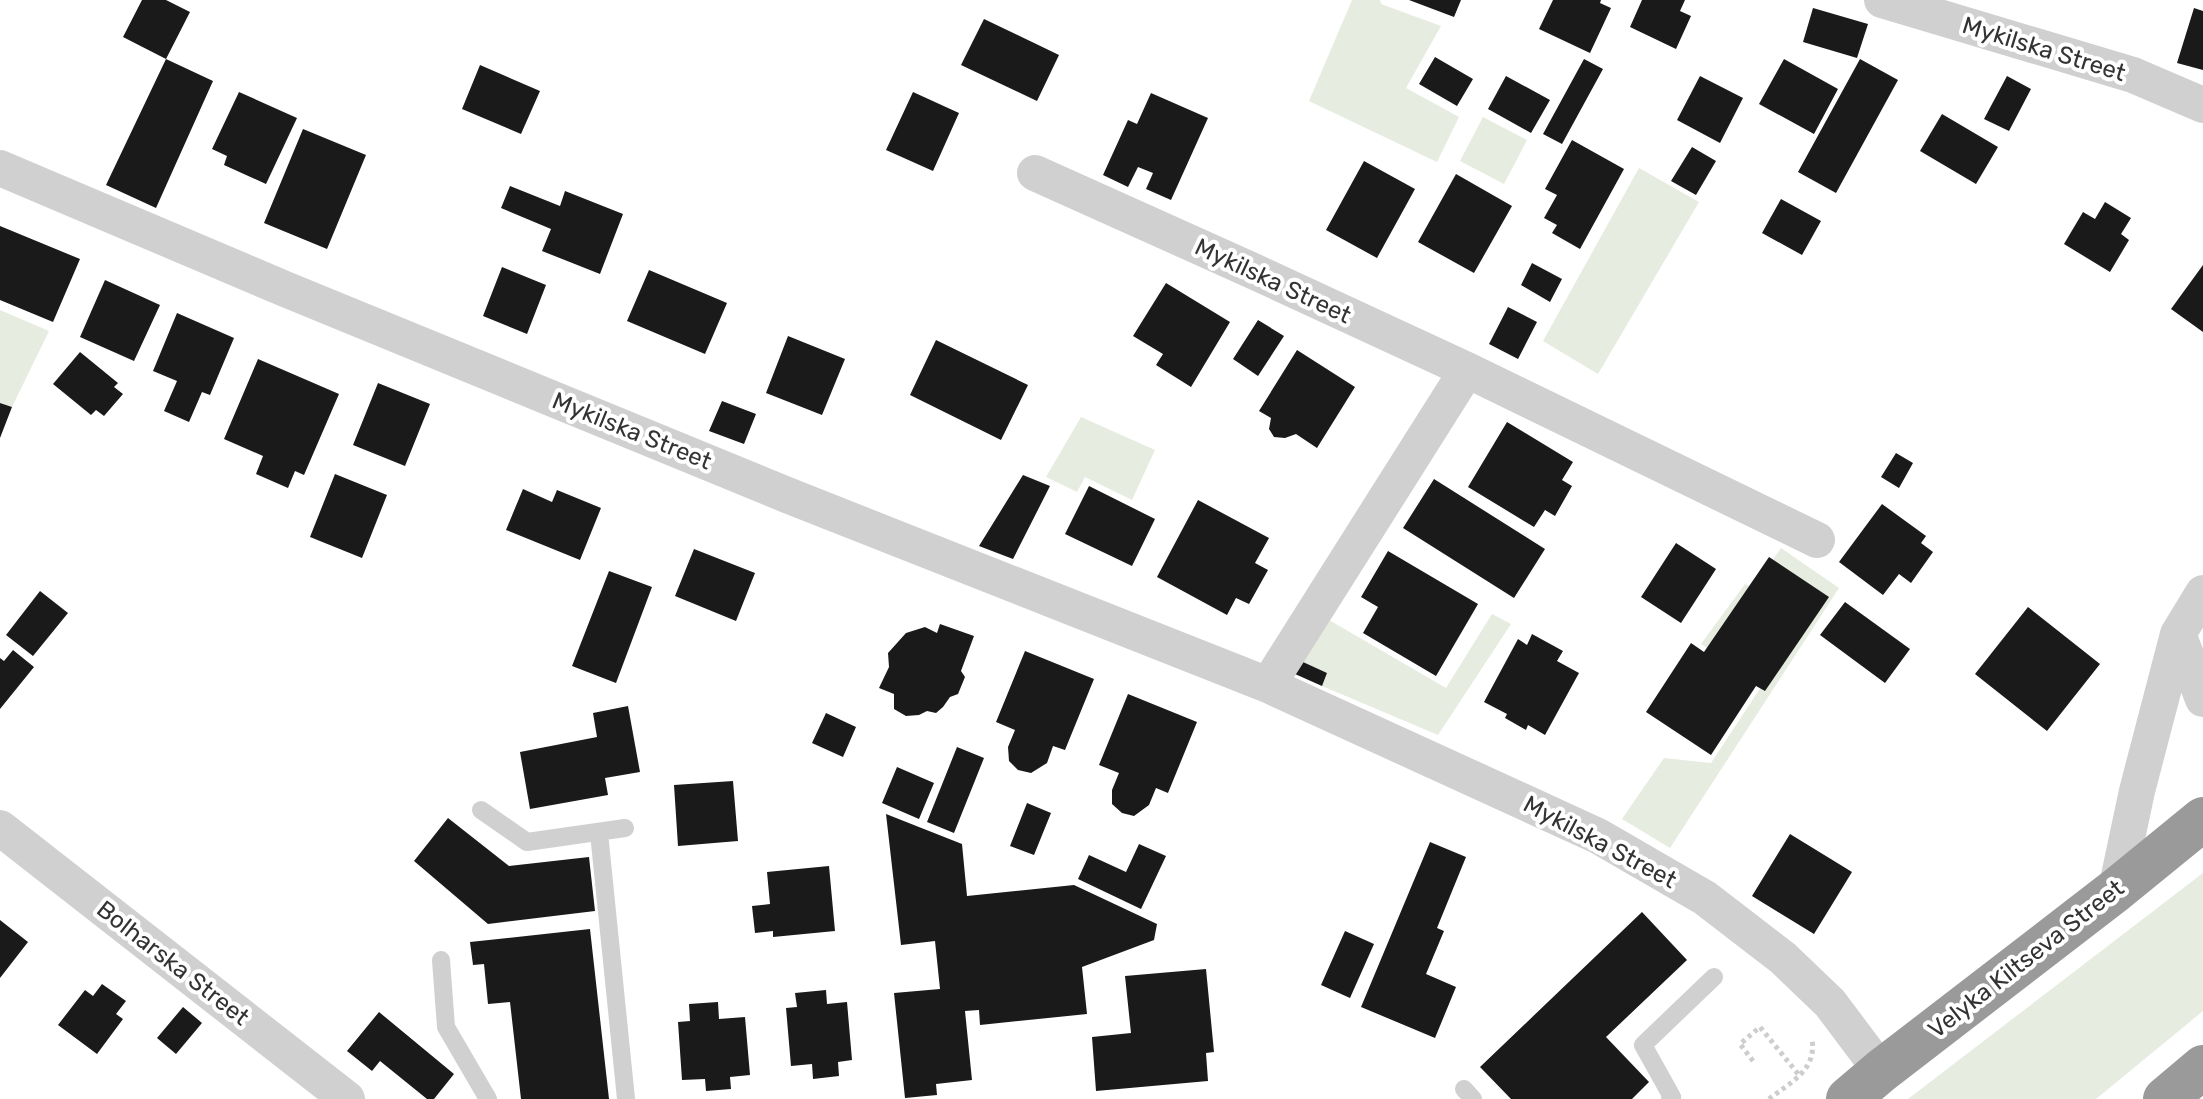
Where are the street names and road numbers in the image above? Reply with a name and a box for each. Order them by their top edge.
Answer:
street label: Mykilska Street [1959,11,2129,87]
street label: Mykilska Street [1190,233,1356,329]
street label: Mykilska Street [548,386,716,476]
street label: Mykilska Street [1519,790,1681,894]
street label: Velyka Kiltseva Street [1923,874,2129,1044]
street label: Bolharska Street [91,895,255,1031]

